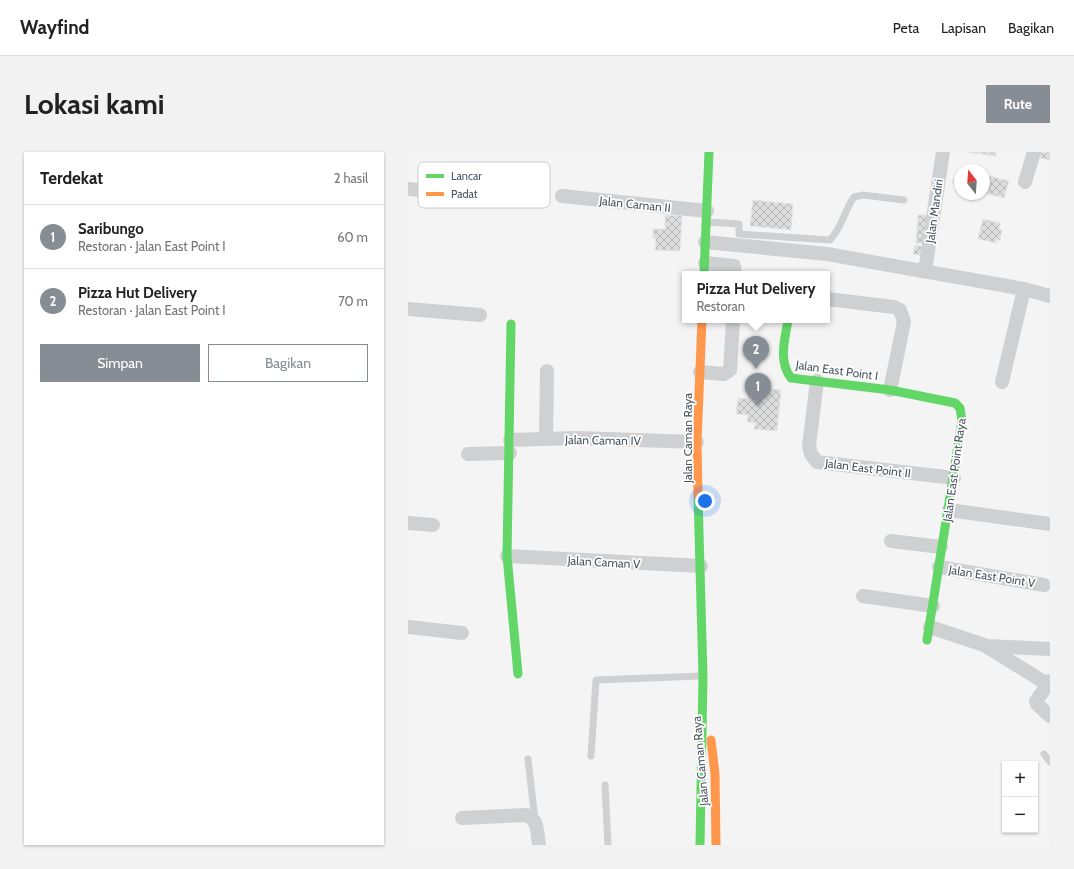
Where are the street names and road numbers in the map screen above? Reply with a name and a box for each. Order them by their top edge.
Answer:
street label: Jalan Mandiri [922,178,946,245]
street label: Jalan Caman II [598,193,671,215]
street label: Jalan East Point I [794,357,879,383]
street label: Jalan Caman Raya [680,393,695,484]
street label: Jalan East Point Raya [939,417,969,524]
street label: Jalan Caman IV [564,432,642,448]
street label: Jalan East Point II [823,455,912,481]
street label: Jalan Caman V [566,553,641,571]
street label: Jalan East Point V [947,562,1037,590]
street label: Jalan Caman Raya [689,715,711,807]

